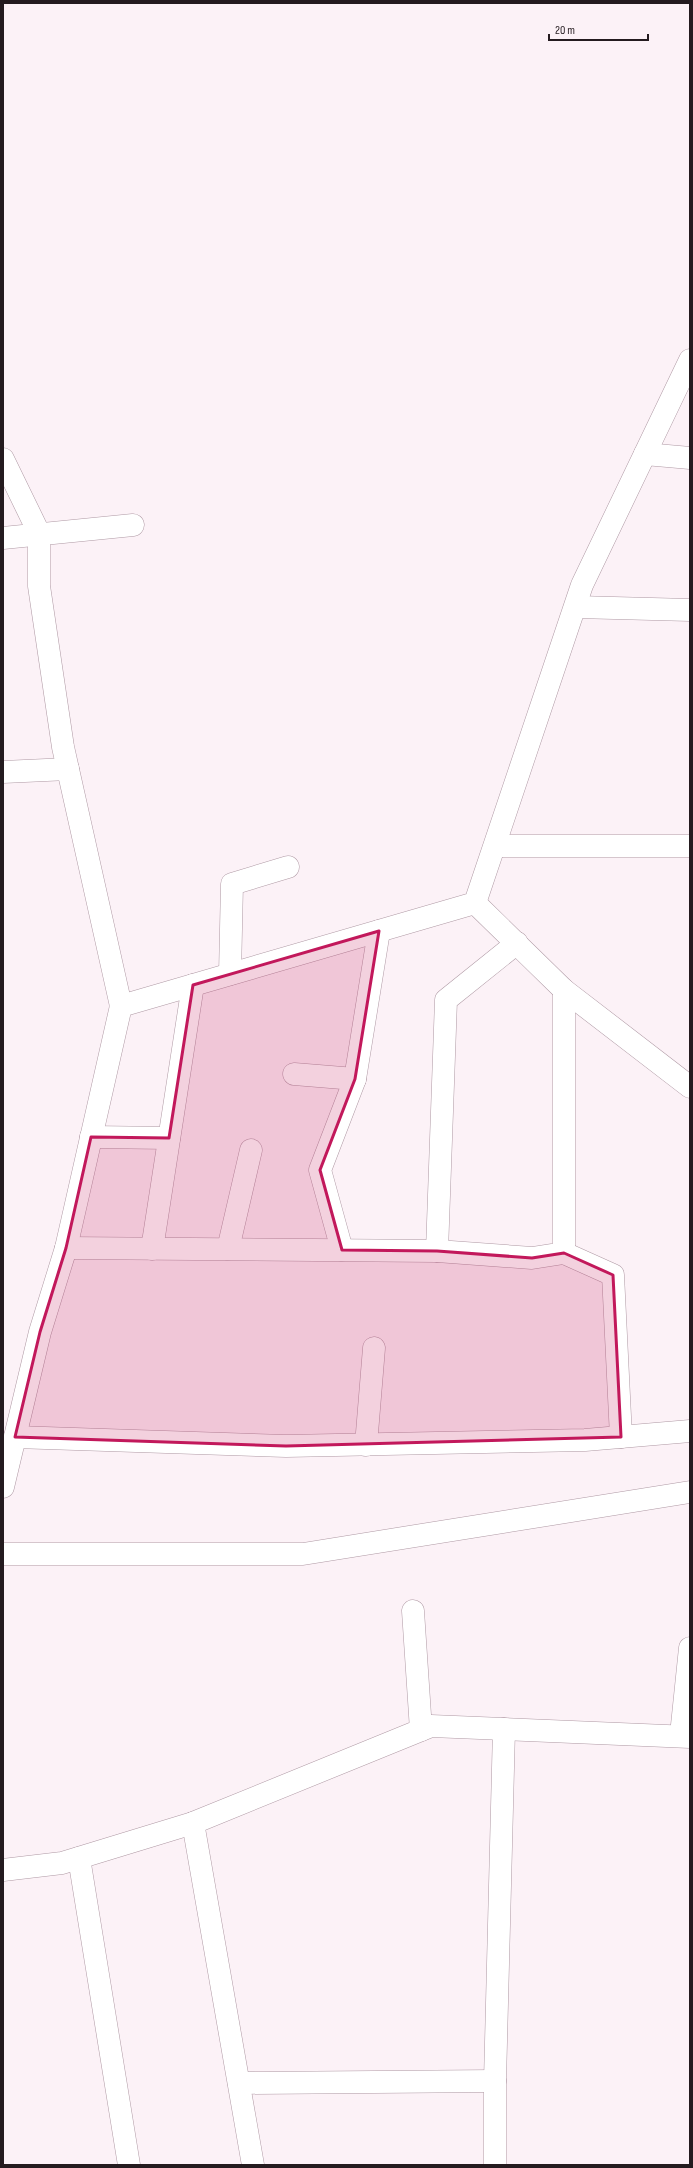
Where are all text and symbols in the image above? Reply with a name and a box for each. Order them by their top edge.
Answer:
scale bar [549,16,648,42]
text: 20 m [555,23,575,38]

